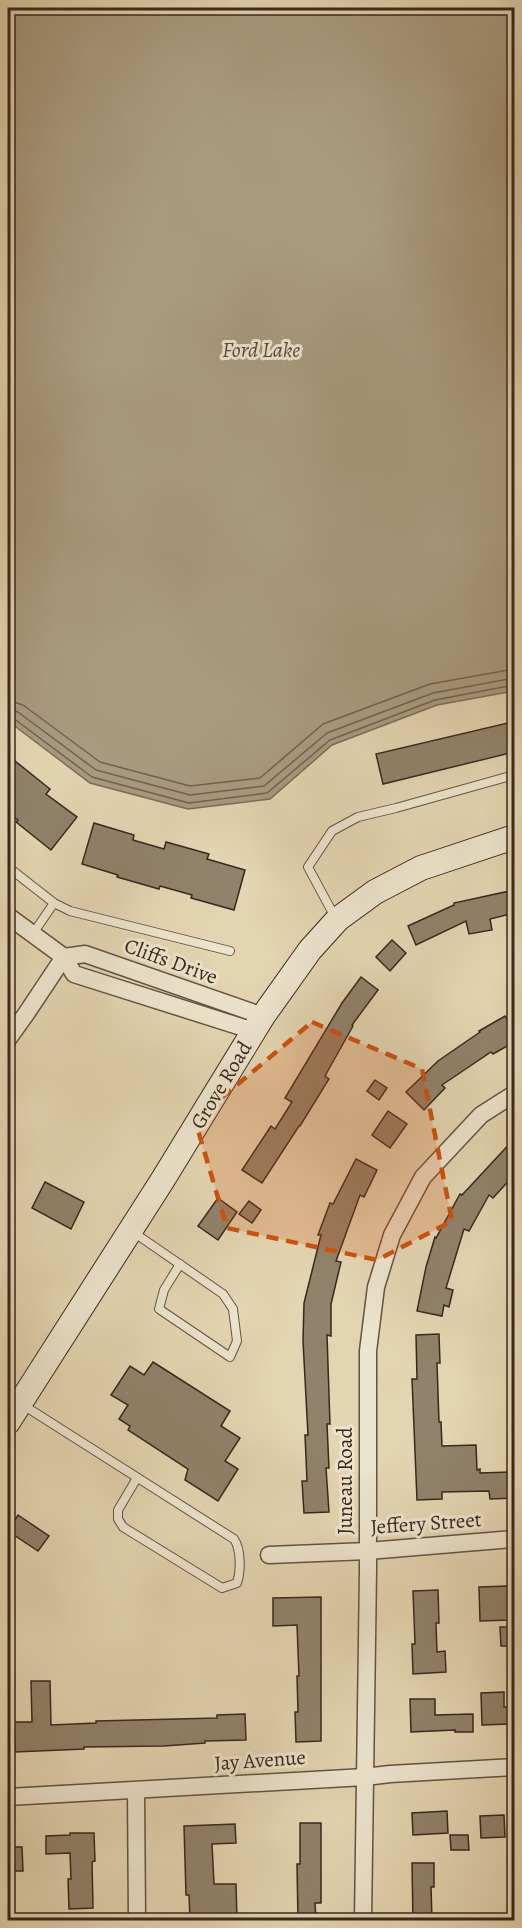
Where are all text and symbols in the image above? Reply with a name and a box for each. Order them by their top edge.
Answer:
water label: Ford Lake [222,335,300,365]
street label: Cliffs Drive [121,931,221,991]
street label: Grove Road [184,1035,259,1134]
street label: Juneau Road [331,1427,359,1535]
street label: Jeffery Street [370,1505,483,1541]
street label: Jay Avenue [213,1743,307,1777]

